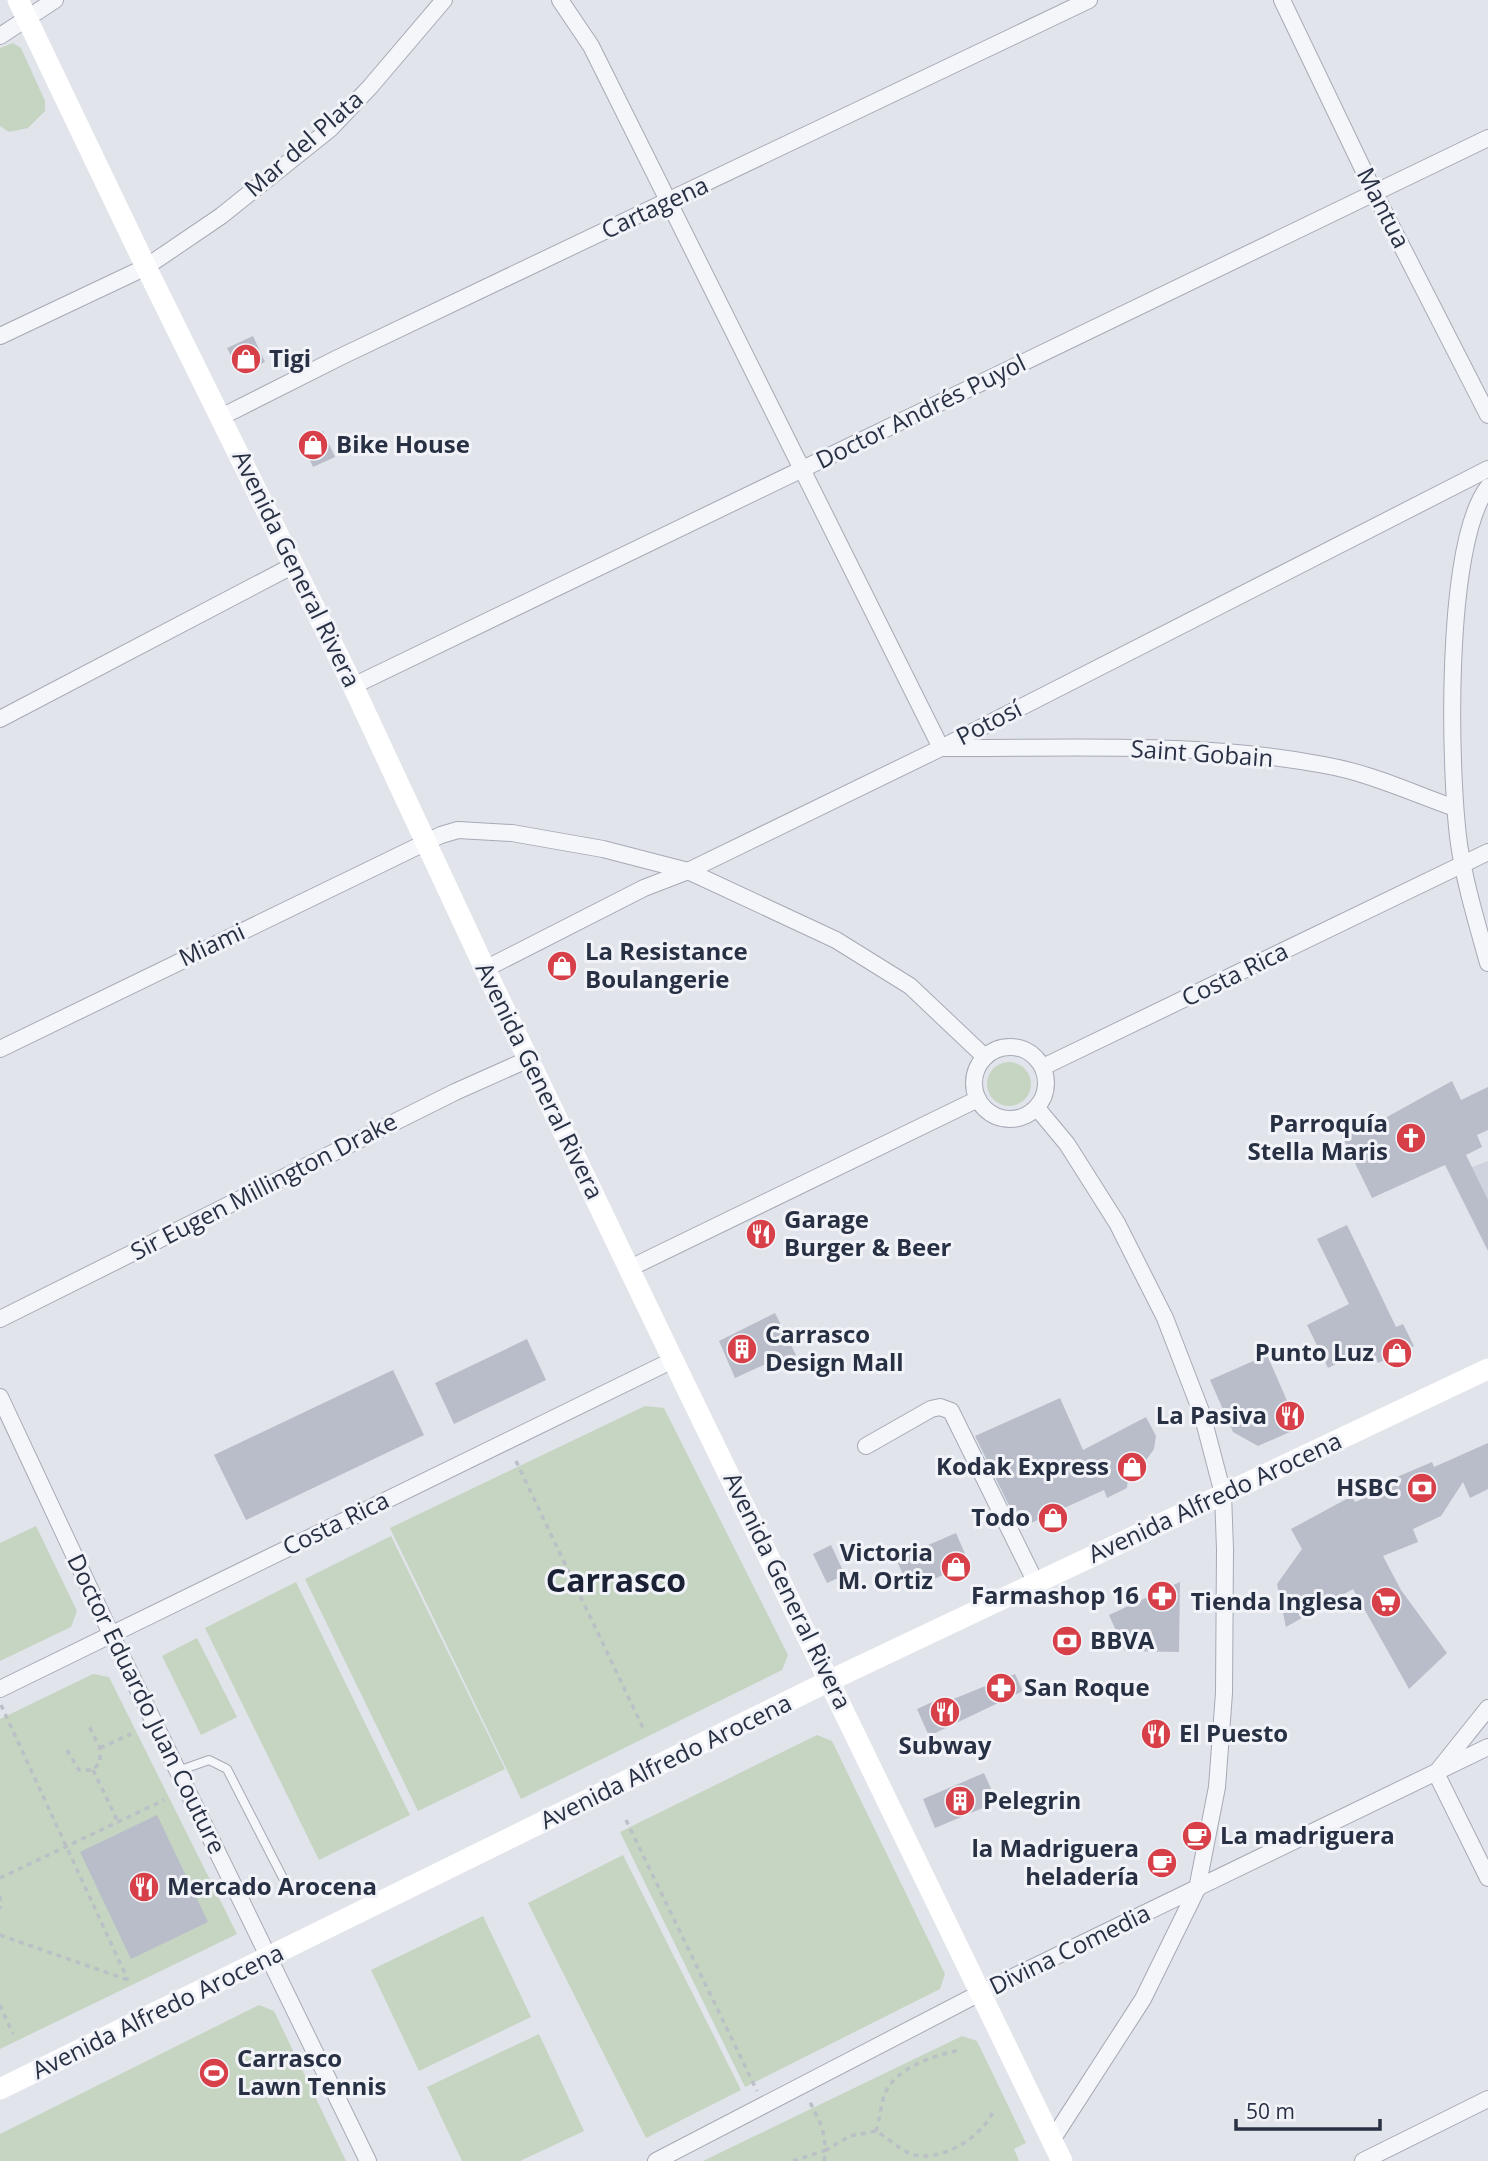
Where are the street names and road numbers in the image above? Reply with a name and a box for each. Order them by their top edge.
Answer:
street label: Mar del Plata [237,82,369,204]
street label: Mantua [1350,161,1419,253]
street label: Cartagena [595,167,713,246]
street label: Doctor Andrés Puyol [810,345,1031,476]
street label: Avenida General Rivera [226,444,369,692]
street label: Potosí [950,691,1028,752]
street label: Saint Gobain [1130,731,1274,774]
street label: Miami [173,914,250,973]
street label: Costa Rica [1176,934,1293,1014]
street label: Avenida General Rivera [469,956,612,1204]
street label: Sir Eugen Millington Drake [124,1104,402,1267]
street label: Avenida Alfredo Arocena [1082,1423,1346,1570]
street label: Avenida General Rivera [717,1466,860,1714]
street label: Costa Rica [277,1483,394,1563]
street label: Doctor Eduardo Juan Couture [60,1548,234,1859]
street label: Avenida Alfredo Arocena [534,1685,797,1836]
street label: Divina Comedia [983,1895,1155,2002]
street label: Avenida Alfredo Arocena [26,1935,289,2086]

